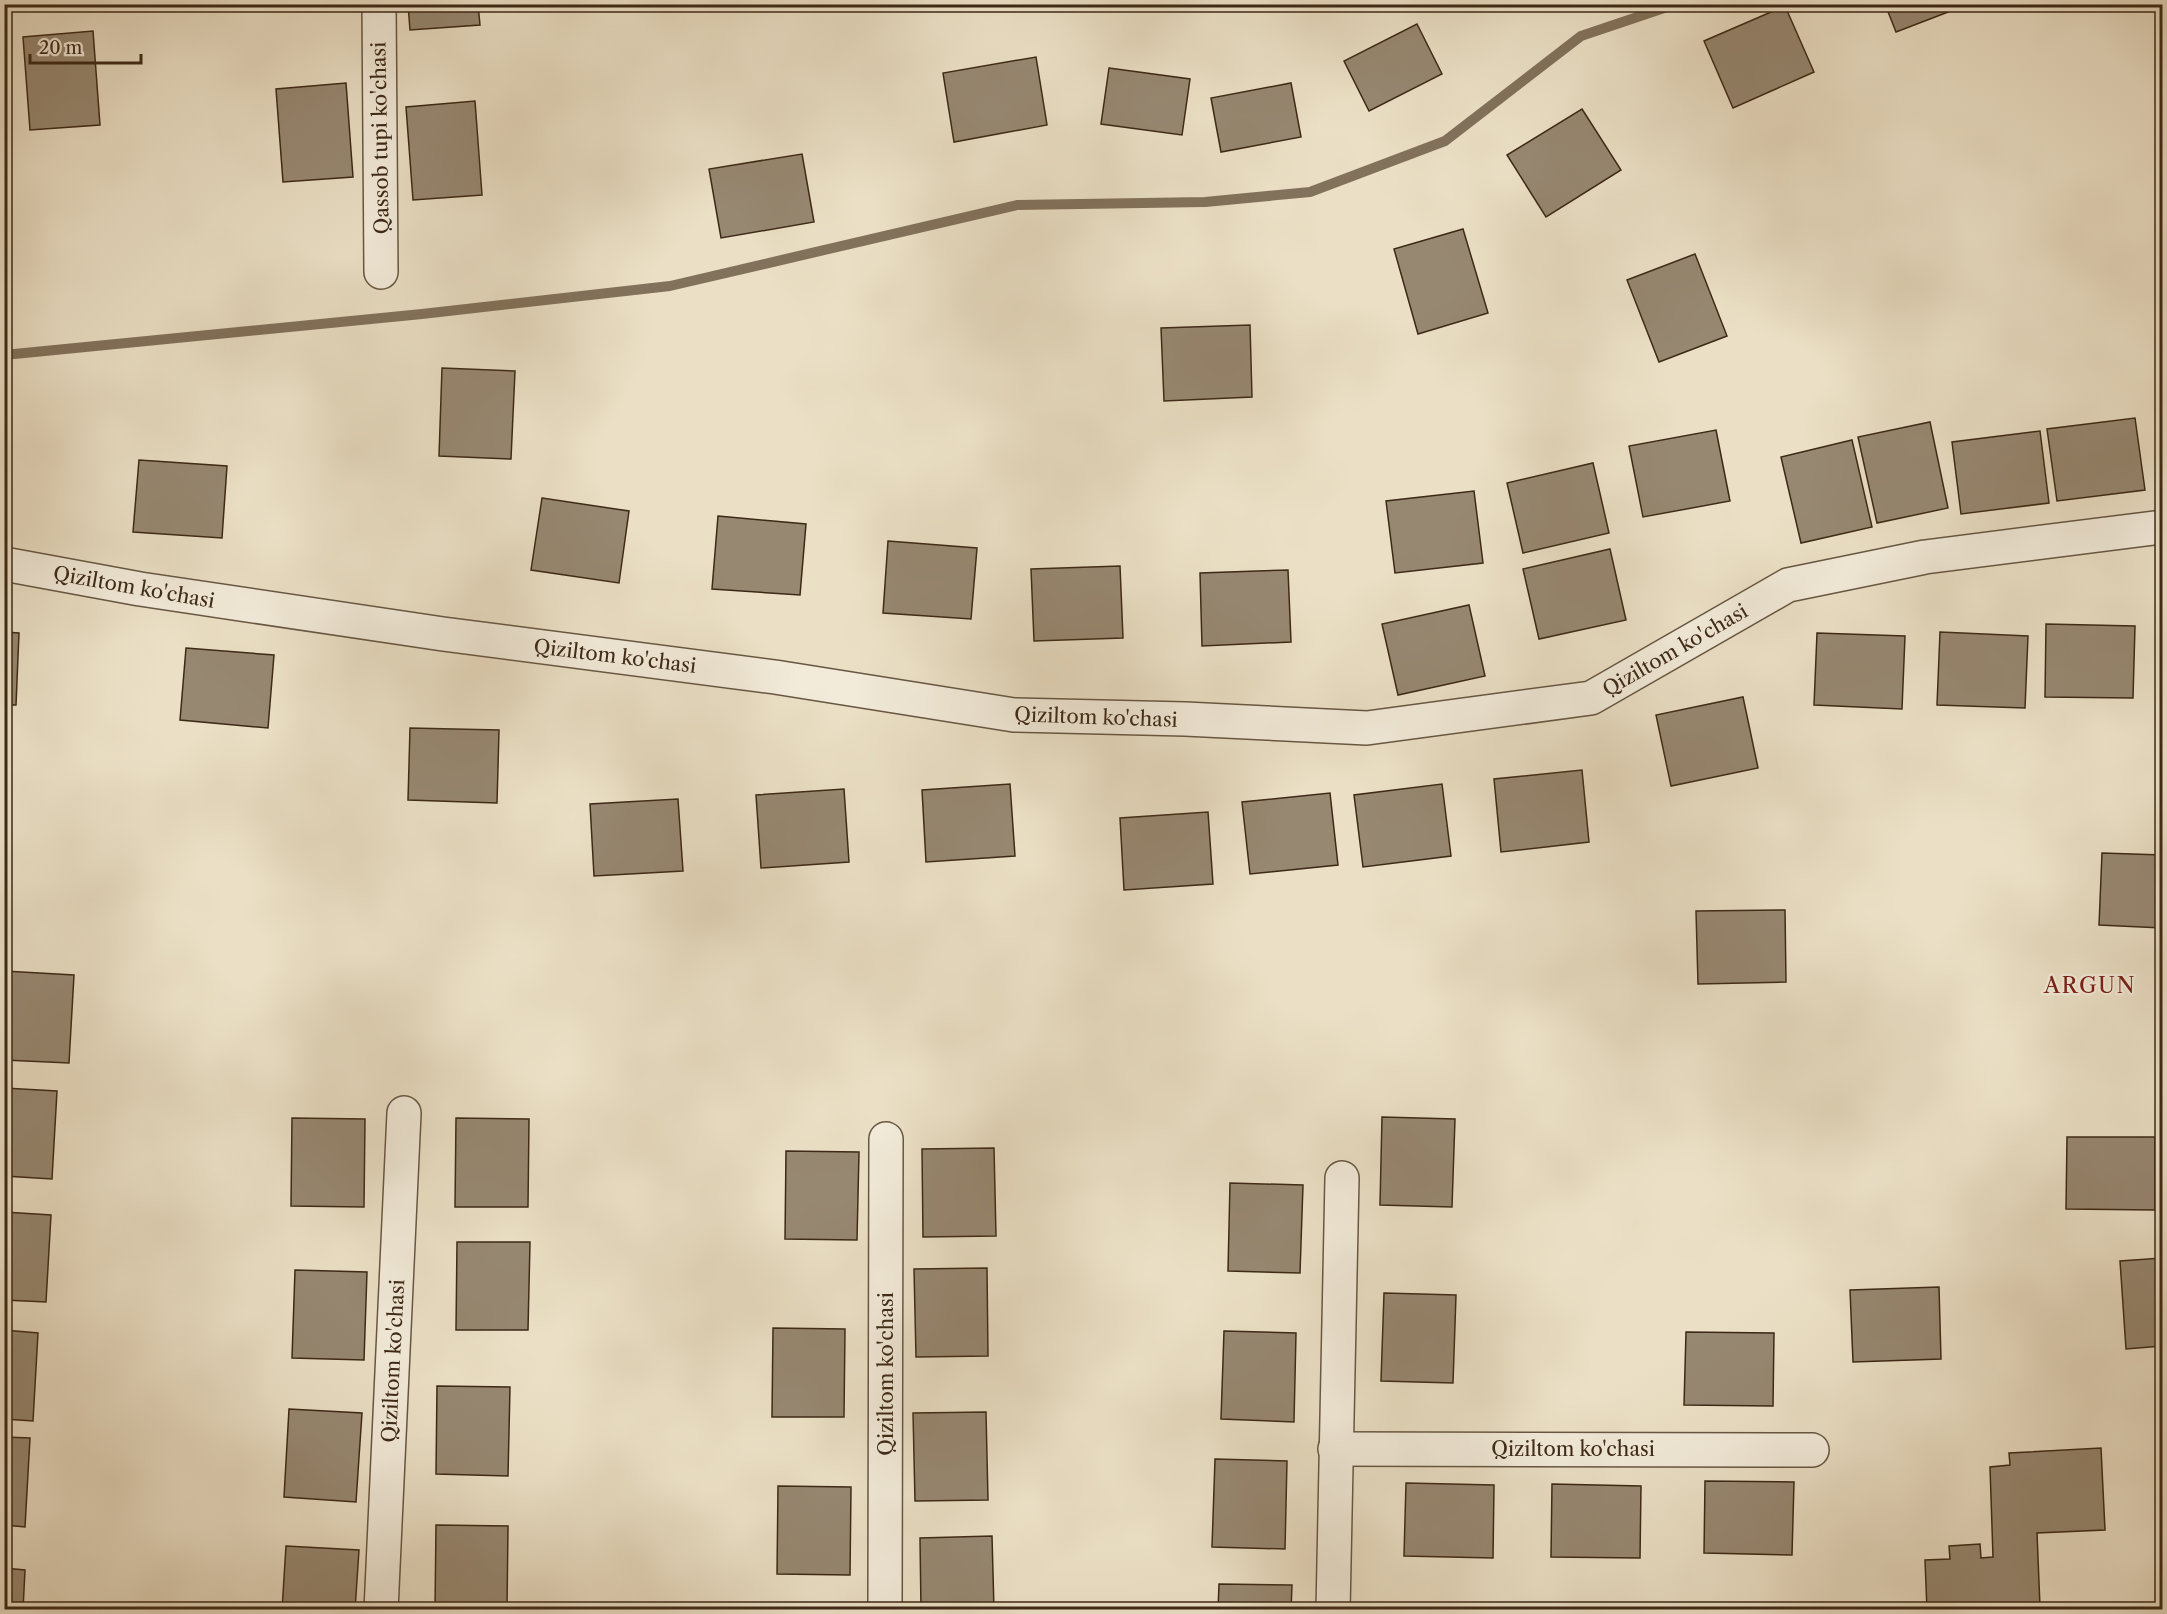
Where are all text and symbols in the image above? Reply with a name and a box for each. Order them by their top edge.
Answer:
scale bar [30,27,141,65]
text: 20 m [39,37,83,59]
street label: Qassob tupi ko'chasi [366,42,394,234]
street label: Qiziltom ko'chasi [51,561,217,613]
street label: Qiziltom ko'chasi [1598,599,1752,701]
street label: Qiziltom ko'chasi [532,634,698,678]
street label: Qiziltom ko'chasi [1014,702,1178,732]
district label: ARGUN [2043,972,2136,999]
street label: Qiziltom ko'chasi [377,1279,409,1443]
street label: Qiziltom ko'chasi [874,1292,898,1456]
street label: Qiziltom ko'chasi [1491,1437,1655,1461]

